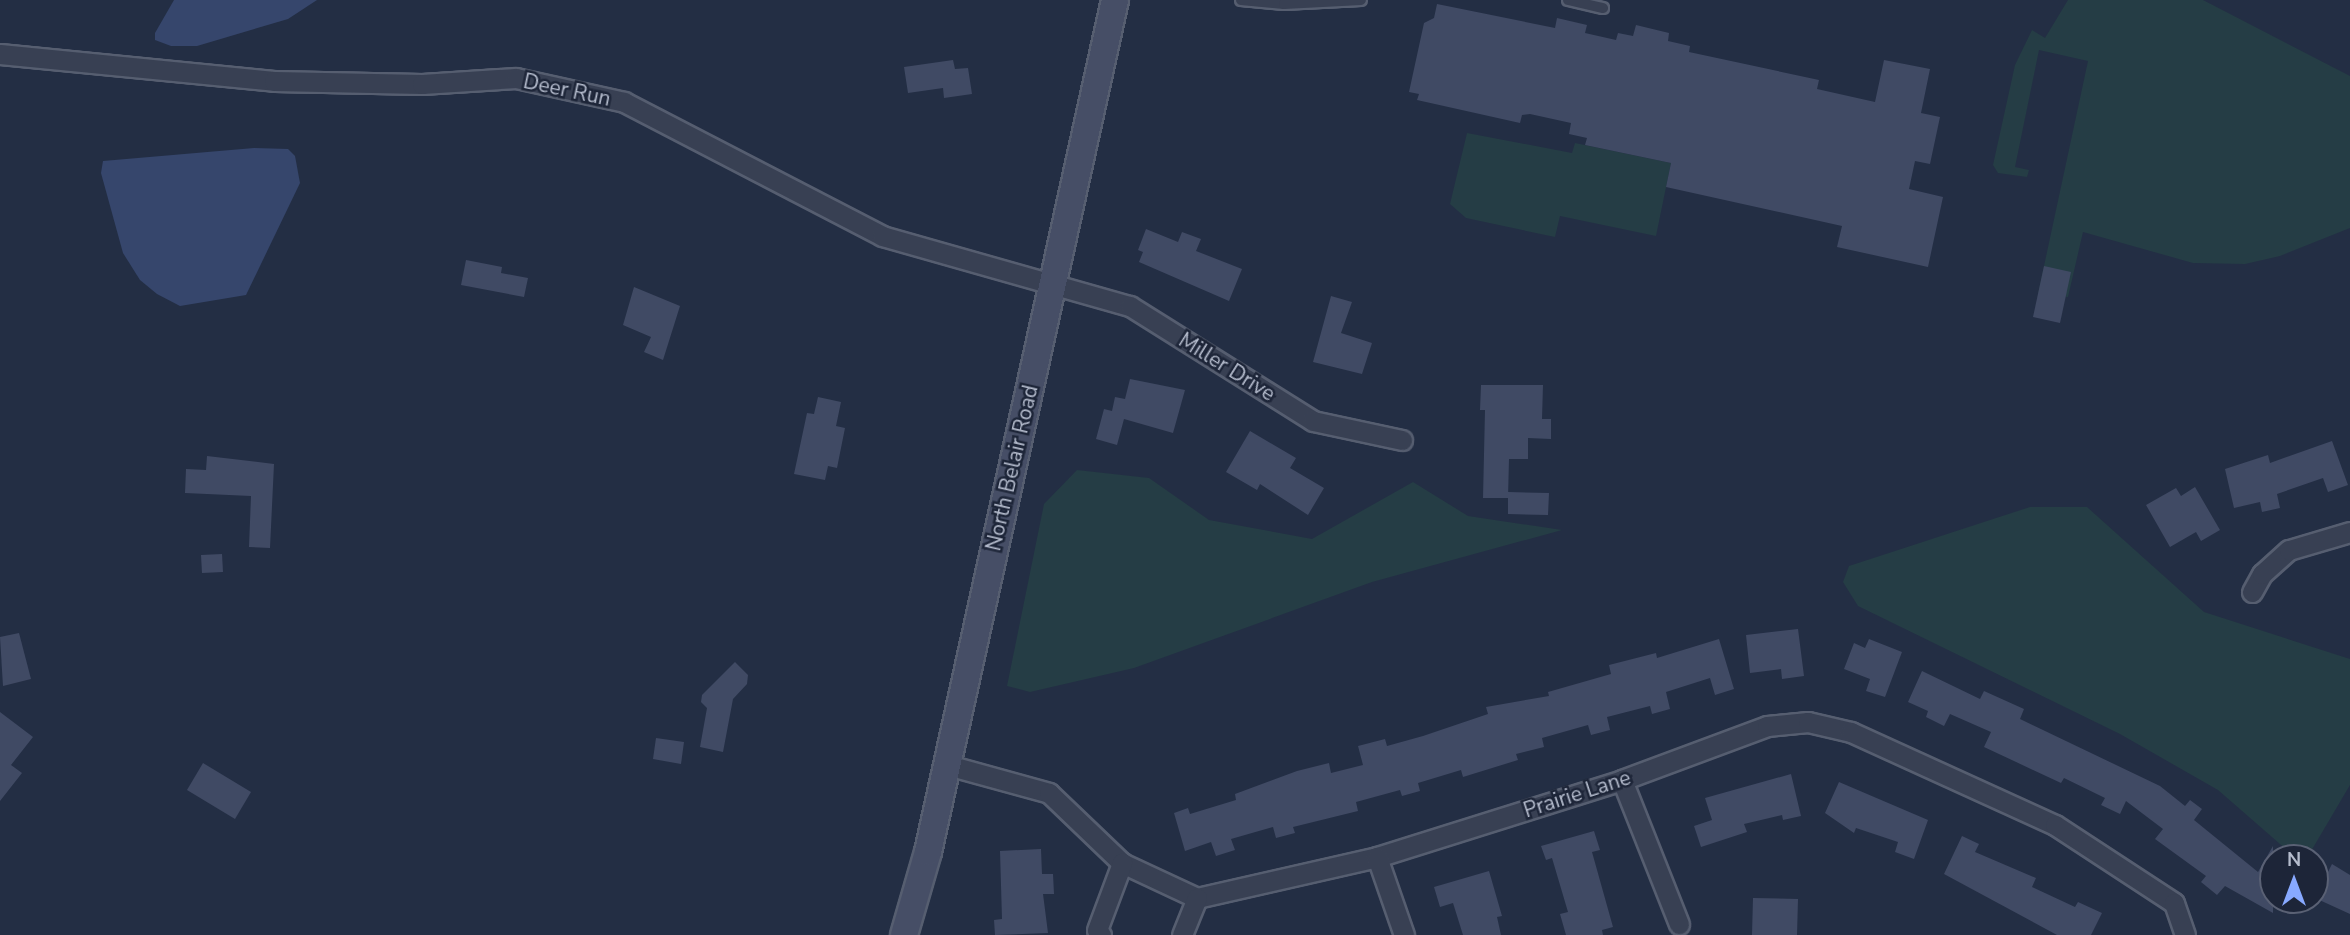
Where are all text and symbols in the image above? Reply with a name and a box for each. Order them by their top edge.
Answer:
street label: Deer Run [521,68,613,112]
street label: Miller Drive [1174,327,1280,407]
street label: North Belair Road [981,383,1043,553]
street label: Prairie Lane [1520,765,1634,823]
north arrow [2259,844,2329,914]
text: N [2287,847,2301,873]

